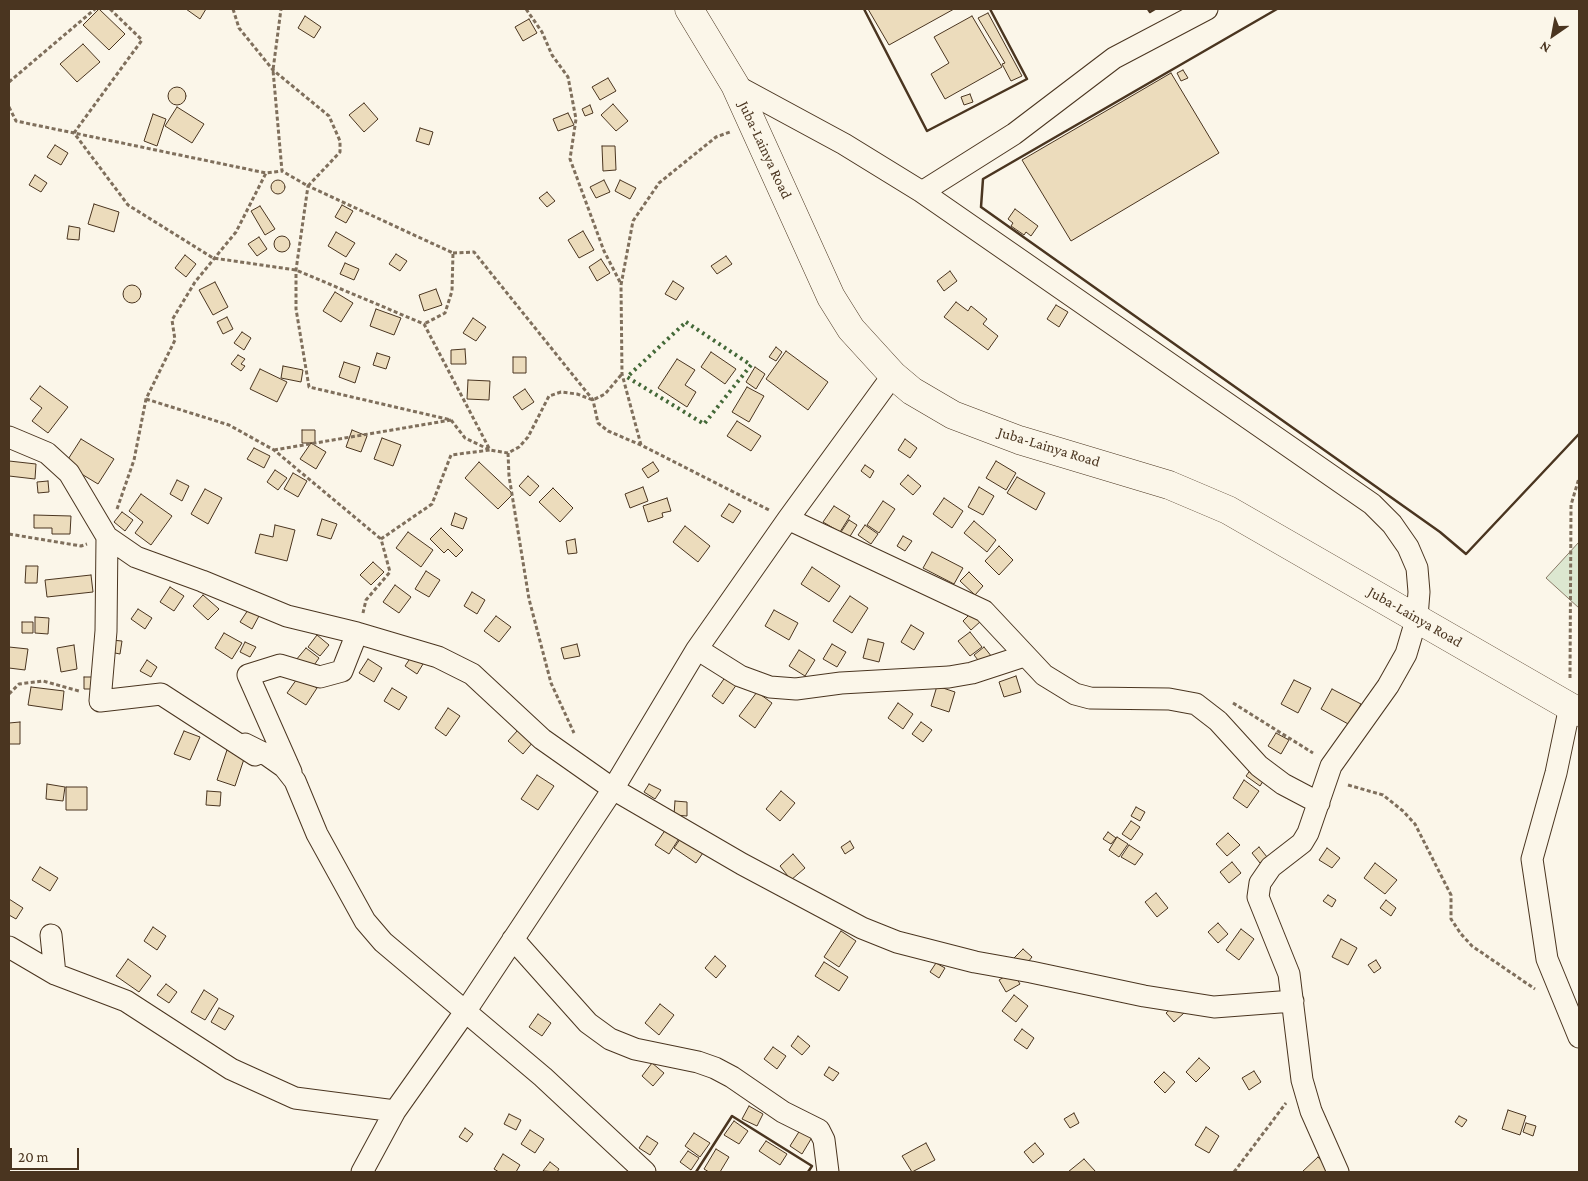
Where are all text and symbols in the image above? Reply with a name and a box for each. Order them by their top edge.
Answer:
north arrow [1528,10,1578,60]
text: N [1536,38,1553,57]
street label: Juba-Lainya Road [734,98,796,202]
street label: Juba-Lainya Road [996,423,1102,471]
street label: Juba-Lainya Road [1365,583,1465,651]
scale bar [12,1138,81,1170]
text: 20 m [18,1149,49,1165]

